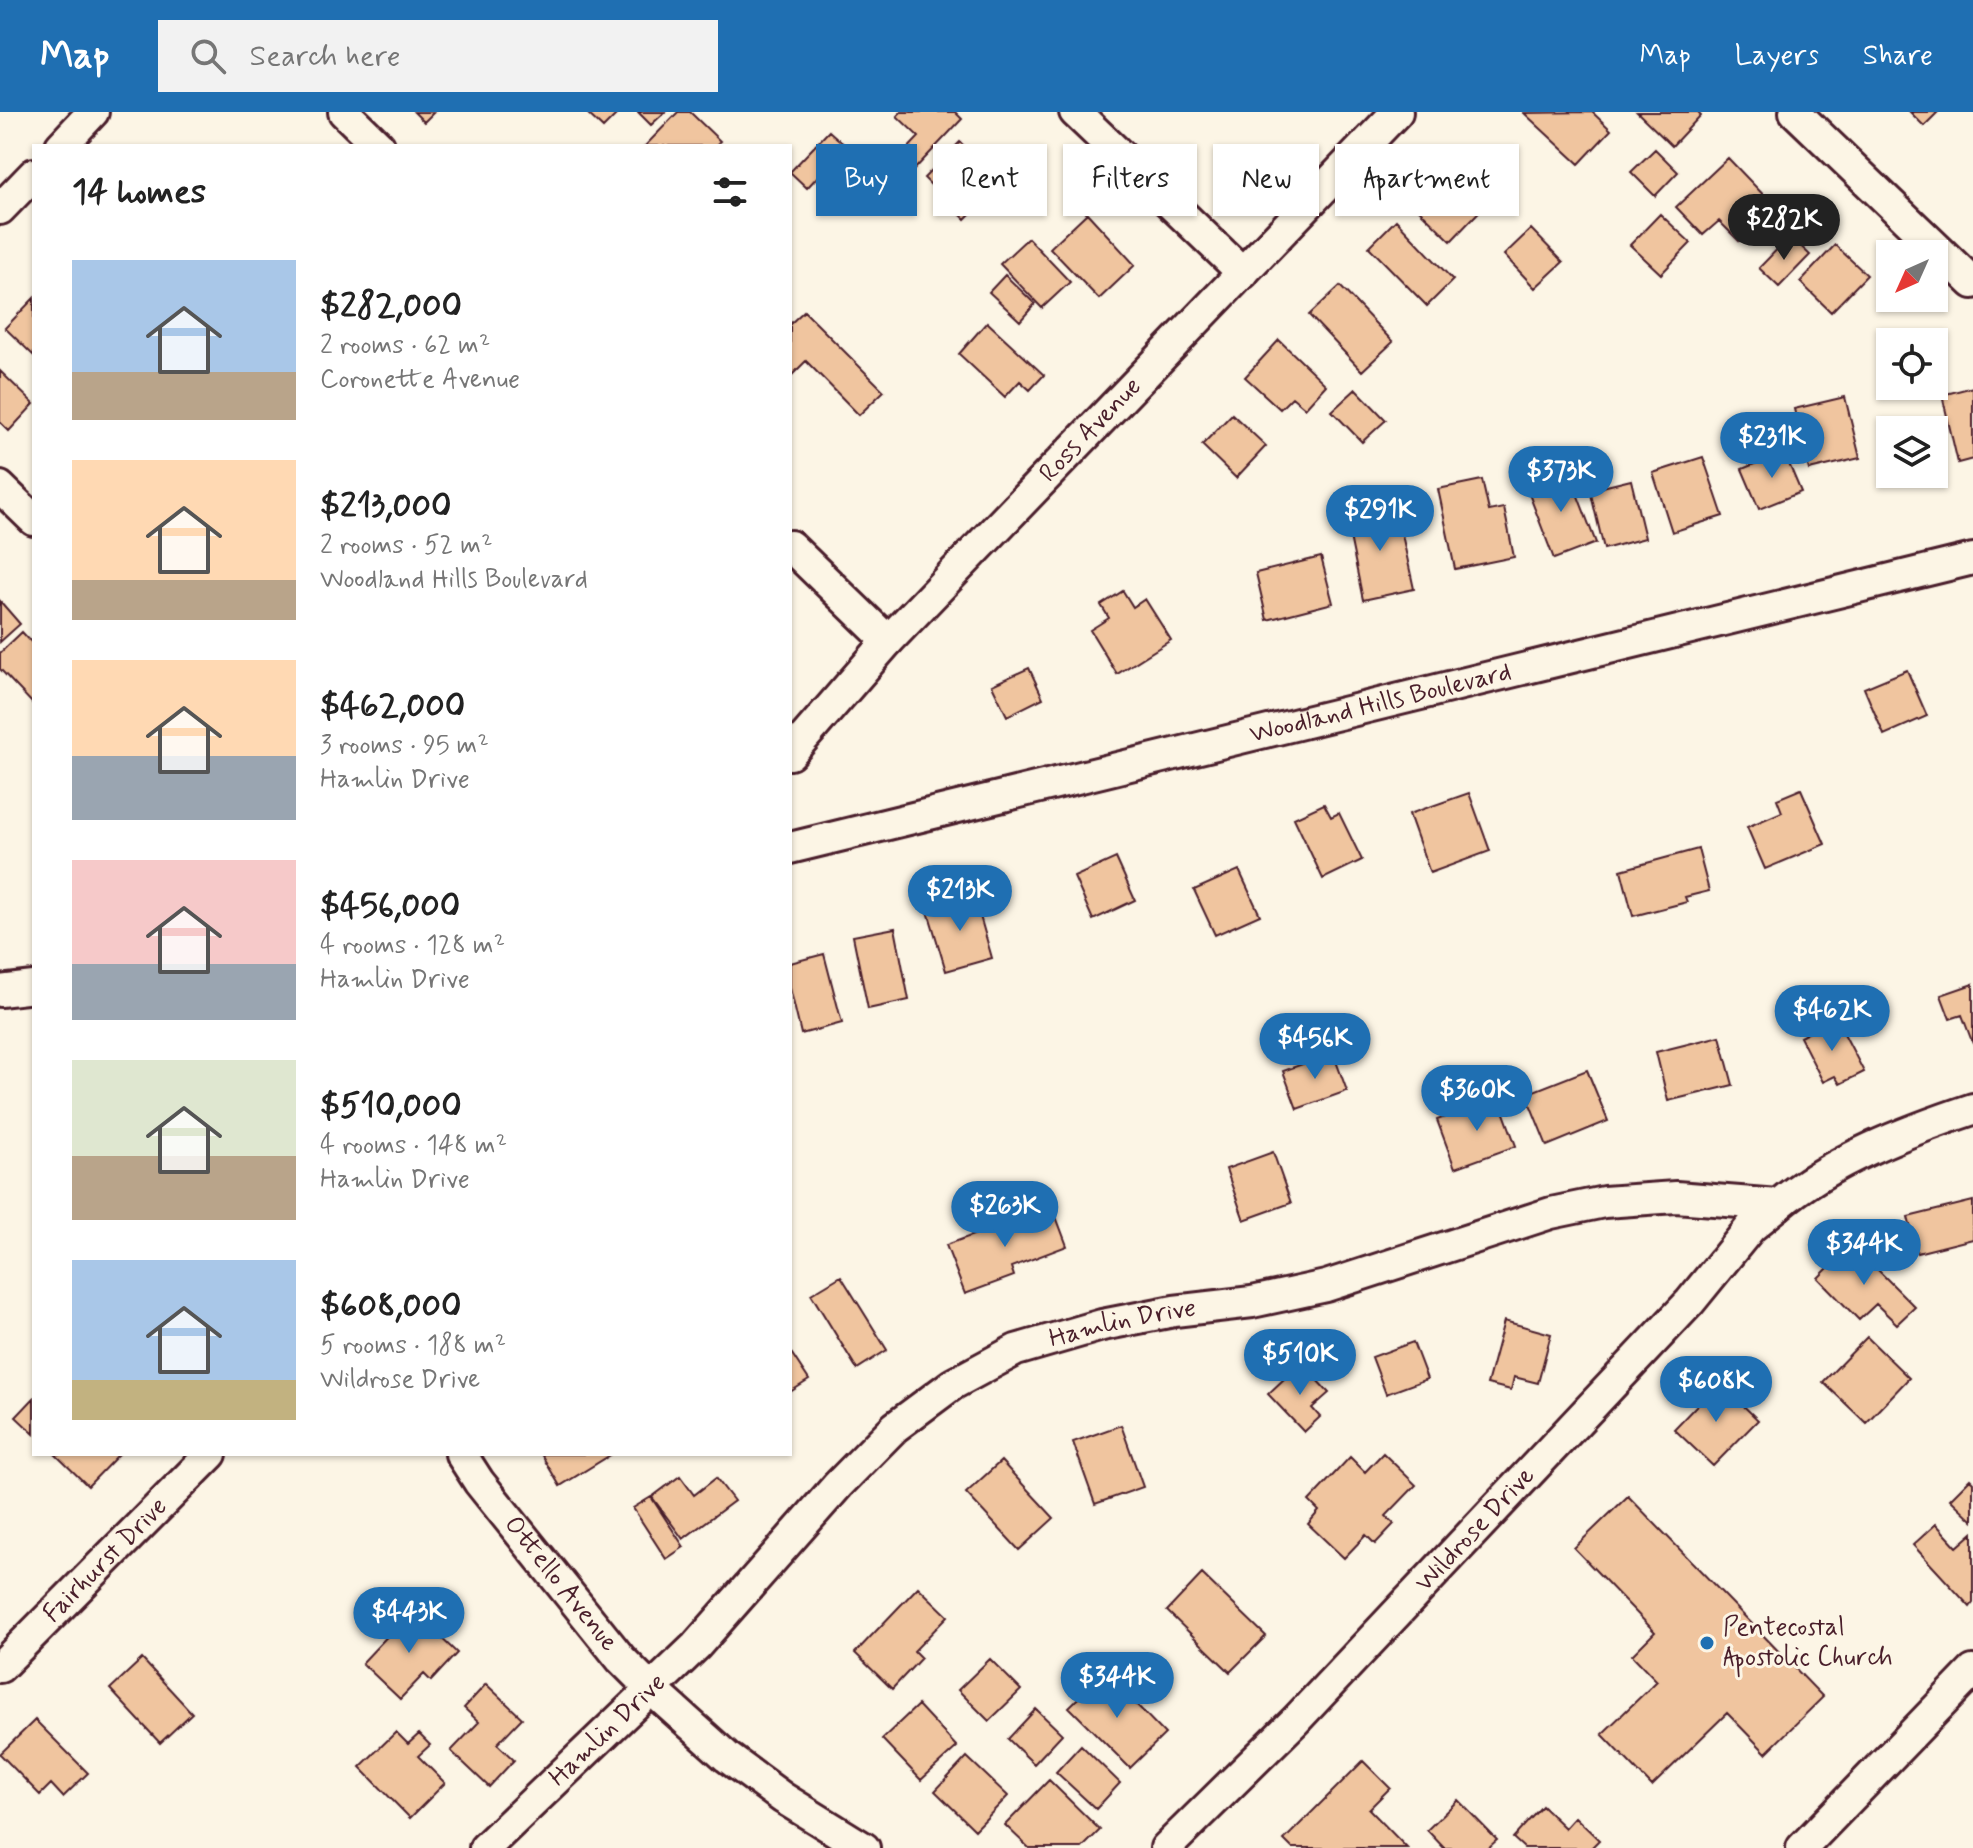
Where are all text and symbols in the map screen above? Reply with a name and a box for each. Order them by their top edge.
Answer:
search box [158,20,718,92]
text: Map [40,32,110,81]
icon: search [186,34,230,78]
text: Search here [250,37,401,76]
text: Map [1640,38,1691,75]
text: Layers [1735,38,1819,75]
text: Share [1863,38,1933,75]
chip: Buy [816,144,917,216]
chip: Rent [933,144,1047,216]
chip: Filters [1063,144,1197,216]
chip: New [1213,144,1319,216]
chip: Apartment [1335,144,1519,216]
text: 14 homes [72,170,206,215]
icon: filters [708,170,752,214]
pin: $282K [1728,194,1840,262]
text: $282K [1746,203,1822,237]
north arrow [1876,240,1948,312]
map controls [1876,240,1948,488]
text: $282,000 [320,284,462,329]
icon: home [136,292,232,388]
button: locate [1876,328,1948,400]
text: 2 rooms · 62 m² [320,329,490,363]
text: Coronette Avenue [320,363,520,397]
street label: Ross Avenue [1032,370,1149,490]
pin: $231K [1716,412,1828,480]
button: layers [1876,416,1948,488]
text: $231K [1738,421,1806,455]
pin: $373K [1505,446,1617,514]
text: $373K [1526,455,1596,489]
text: $213,000 [320,484,451,529]
pin: $291K [1324,485,1436,553]
icon: home [136,492,232,588]
text: $291K [1344,494,1416,528]
text: 2 rooms · 52 m² [320,529,492,563]
text: Woodland Hills Boulevard [320,563,588,597]
street label: Woodland Hills Boulevard [1246,655,1515,752]
text: $462,000 [320,684,465,729]
icon: home [136,692,232,788]
text: 3 rooms · 95 m² [320,729,489,763]
text: Hamlin Drive [320,763,470,797]
pin: $213K [904,865,1016,933]
text: $213K [926,874,994,908]
text: $456,000 [320,884,460,929]
icon: home [136,892,232,988]
text: 4 rooms · 128 m² [320,929,505,963]
text: Hamlin Drive [320,963,470,997]
pin: $462K [1776,985,1888,1053]
text: $462K [1793,994,1871,1028]
pin: $456K [1259,1013,1371,1081]
text: $456K [1278,1022,1352,1056]
pin: $360K [1421,1065,1533,1133]
text: $360K [1439,1074,1515,1108]
text: $510,000 [320,1084,462,1129]
icon: home [136,1092,232,1188]
text: 4 rooms · 148 m² [320,1129,507,1163]
text: Hamlin Drive [320,1163,470,1197]
pin: $263K [949,1181,1061,1249]
text: $263K [969,1190,1041,1224]
pin: $344K [1808,1219,1920,1287]
text: $344K [1826,1228,1902,1262]
text: $608,000 [320,1284,461,1329]
icon: home [136,1292,232,1388]
street label: Hamlin Drive [1045,1292,1198,1356]
text: 5 rooms · 188 m² [320,1329,506,1363]
pin: $510K [1244,1329,1356,1397]
text: $510K [1262,1338,1338,1372]
pin: $608K [1660,1356,1772,1424]
text: Wildrose Drive [320,1363,480,1397]
text: $608K [1678,1365,1754,1399]
street label: Wildrose Drive [1408,1460,1543,1600]
street label: Fairhurst Drive [36,1490,175,1631]
street label: Ottello Avenue [496,1509,626,1659]
pin: $443K [353,1587,465,1655]
text: $443K [371,1596,447,1630]
place label: Pentecostal Apostolic Church [1723,1611,1893,1678]
marker: Pentecostal Apostolic Church [1698,1634,1716,1652]
pin: $344K [1061,1652,1173,1720]
text: $344K [1079,1661,1155,1695]
street label: Hamlin Drive [542,1666,674,1794]

